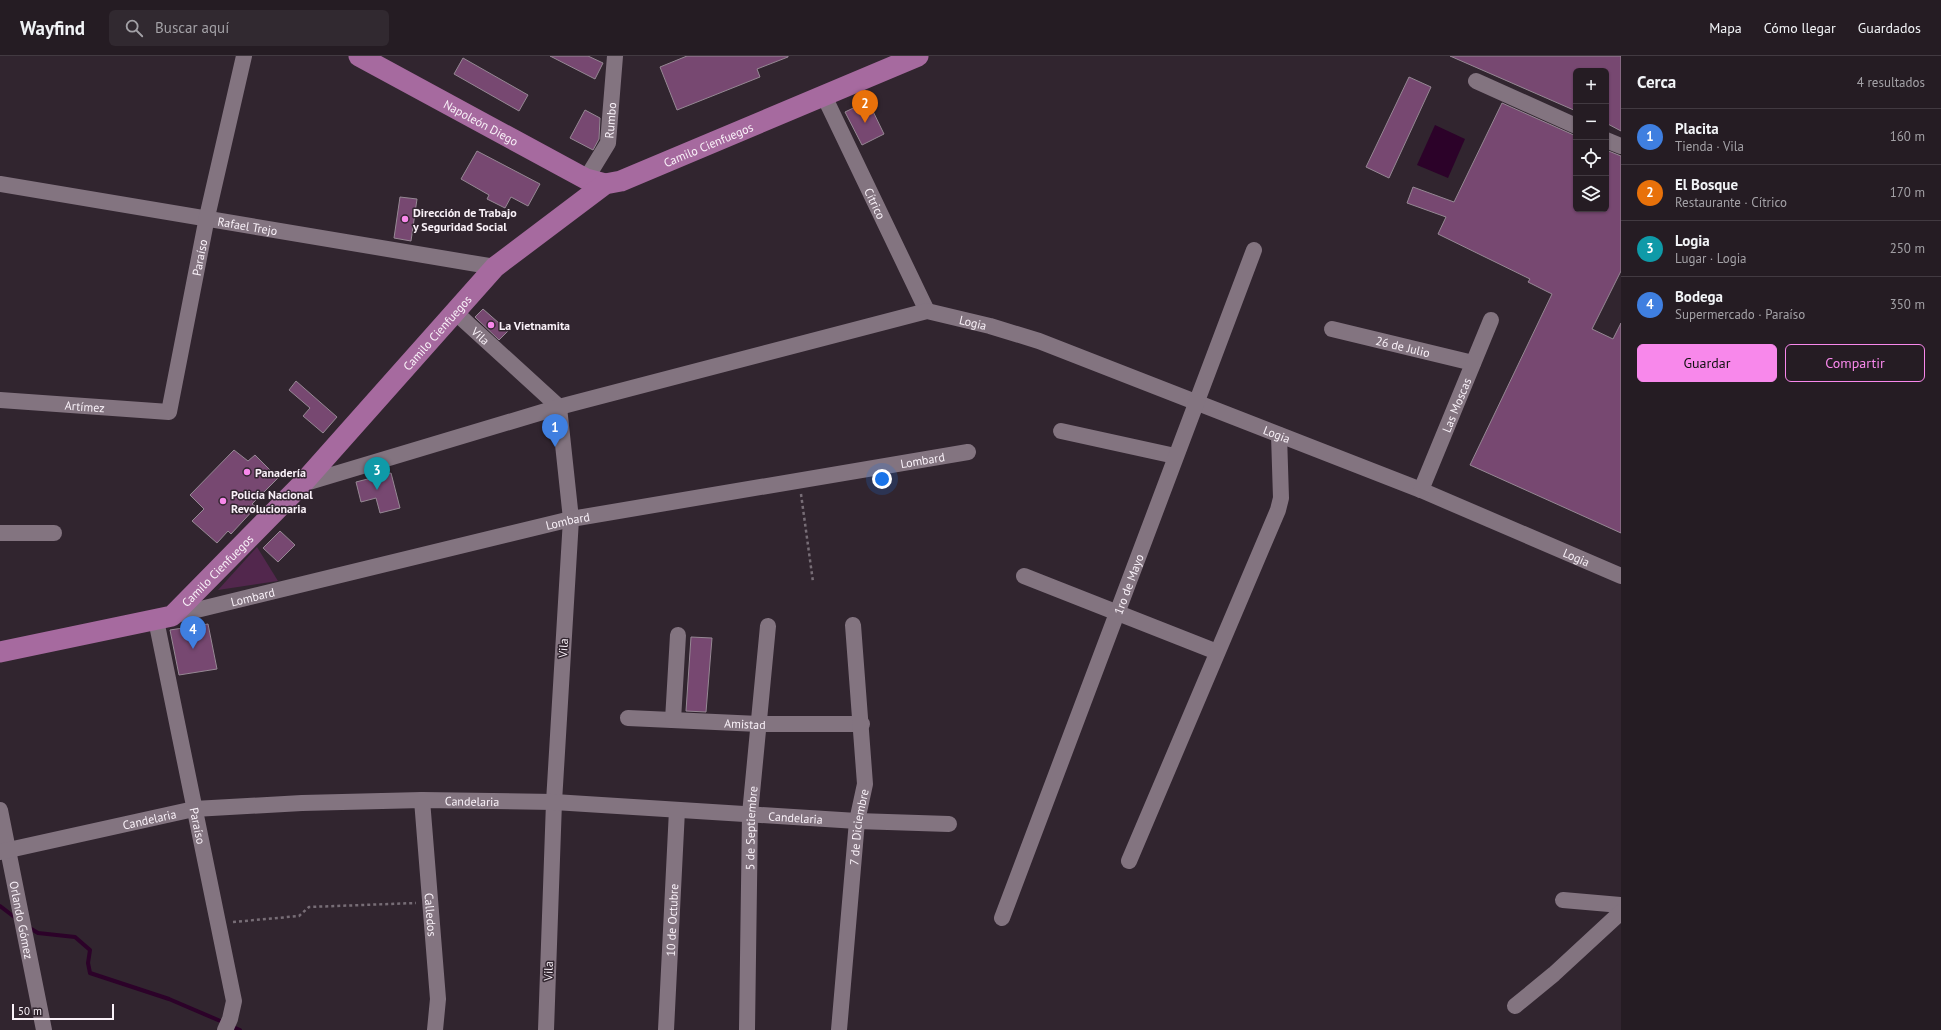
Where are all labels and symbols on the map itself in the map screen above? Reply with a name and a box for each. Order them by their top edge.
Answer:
pin: 2 [852,90,878,123]
street label: Napoleón Diego [441,96,521,148]
street label: Rumbo [601,102,619,139]
street label: Camilo Cienfuegos [661,119,755,170]
street label: Cítrico [862,185,889,221]
place label: Dirección de Trabajo y Seguridad Social [412,205,517,234]
street label: Rafael Trejo [216,213,279,238]
marker: Dirección de Trabajo y Seguridad Social [400,214,410,224]
street label: Paraíso [188,238,210,277]
street label: Camilo Cienfuegos [399,292,474,373]
street label: Logia [958,311,988,332]
place label: La Vietnamita [499,318,570,333]
marker: La Vietnamita [486,320,496,330]
street label: Vila [468,323,493,348]
street label: 26 de Julio [1374,332,1432,360]
street label: Las Moscas [1438,375,1474,434]
street label: Artímez [64,397,105,415]
pin: 1 [542,414,568,447]
street label: Logia [1261,422,1293,446]
street label: Lombard [899,449,946,471]
pin: 3 [364,457,390,490]
place label: Panadería [255,465,306,480]
marker: Panadería [242,467,252,477]
your location [872,469,892,489]
place label: Policía Nacional Revolucionaria [231,487,313,516]
marker: Policía Nacional Revolucionaria [218,496,228,506]
street label: Lombard [544,508,591,532]
street label: Camilo Cienfuegos [178,531,256,610]
street label: Logia [1561,545,1592,569]
street label: 1ro de Mayo [1110,552,1146,616]
street label: Lombard [229,584,276,609]
pin: 4 [180,616,206,649]
street label: Vila [555,638,571,659]
street label: Amistad [724,715,766,732]
street label: 5 de Septiembre [742,785,760,870]
street label: 7 de Diciembre [846,787,871,866]
street label: Candelaria [445,793,499,809]
street label: Candelaria [121,806,178,832]
street label: Paraíso [187,806,209,845]
street label: Candelaria [768,808,823,826]
street label: Orlando Gómez [7,879,37,960]
street label: 10 de Octubre [662,883,681,957]
street label: Calledos [422,892,440,937]
street label: Vila [540,961,556,982]
scale bar [12,1002,114,1021]

